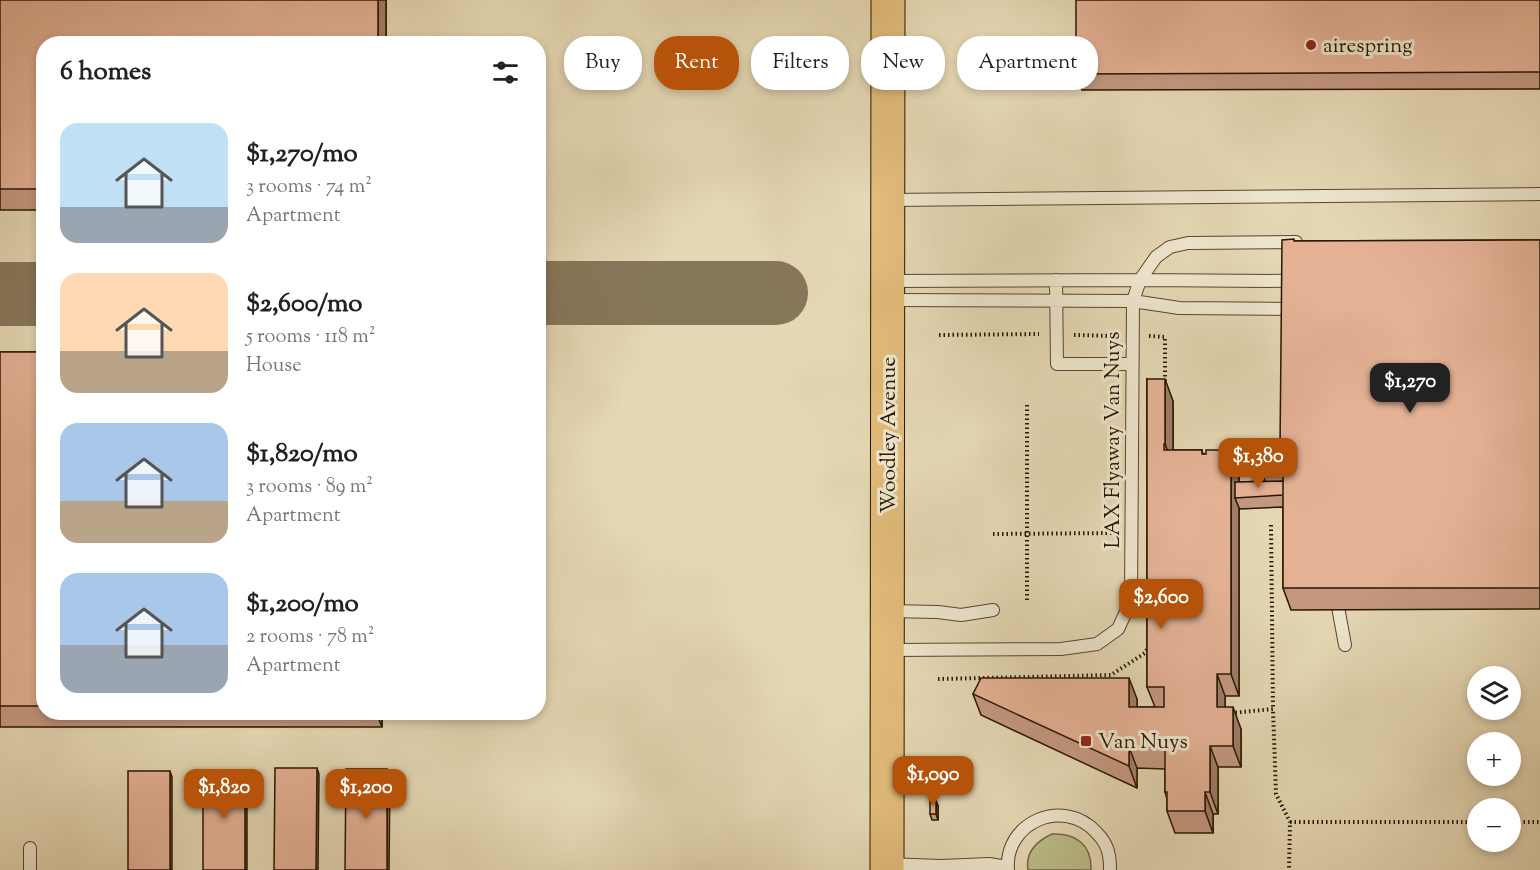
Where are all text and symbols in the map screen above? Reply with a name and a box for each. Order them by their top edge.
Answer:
place label: airespring [1323,32,1412,62]
chip: Buy [564,36,642,90]
chip: Rent [654,36,739,90]
chip: Filters [751,36,849,90]
chip: New [861,36,945,90]
chip: Apartment [957,36,1098,90]
marker: airespring [1304,38,1318,52]
text: 6 homes [60,54,151,91]
icon: filters [489,56,522,89]
text: $1,270/mo [246,136,358,173]
icon: home [108,147,180,219]
text: 3 rooms · 74 m² [246,173,372,202]
text: Apartment [246,202,341,231]
text: $2,600/mo [246,286,362,323]
icon: home [108,297,180,369]
text: 5 rooms · 118 m² [246,323,376,352]
street label: LAX Flyaway Van Nuys [1099,332,1129,548]
text: House [246,352,301,381]
street label: Woodley Avenue [875,357,905,513]
pin: $1,270 [1361,363,1459,414]
text: $1,270 [1384,368,1436,397]
text: $1,820/mo [246,436,358,473]
pin: $1,380 [1209,438,1307,489]
text: $1,380 [1232,443,1284,472]
icon: home [108,447,180,519]
text: 3 rooms · 89 m² [246,473,373,502]
text: Apartment [246,502,341,531]
pin: $2,600 [1112,579,1210,630]
text: $2,600 [1133,584,1189,613]
text: $1,200/mo [246,586,359,623]
icon: home [108,597,180,669]
text: 2 rooms · 78 m² [246,623,375,652]
text: Apartment [246,652,341,681]
map controls [1467,666,1521,852]
button: layers [1467,666,1521,720]
place label: Van Nuys [1098,728,1188,758]
button: + [1467,732,1521,786]
marker: Van Nuys [1079,734,1093,748]
pin: $1,090 [884,756,982,807]
text: $1,090 [907,761,959,790]
pin: $1,820 [175,769,273,820]
pin: $1,200 [317,769,415,820]
text: $1,820 [198,774,250,803]
text: $1,200 [340,774,392,803]
button: − [1467,798,1521,852]

